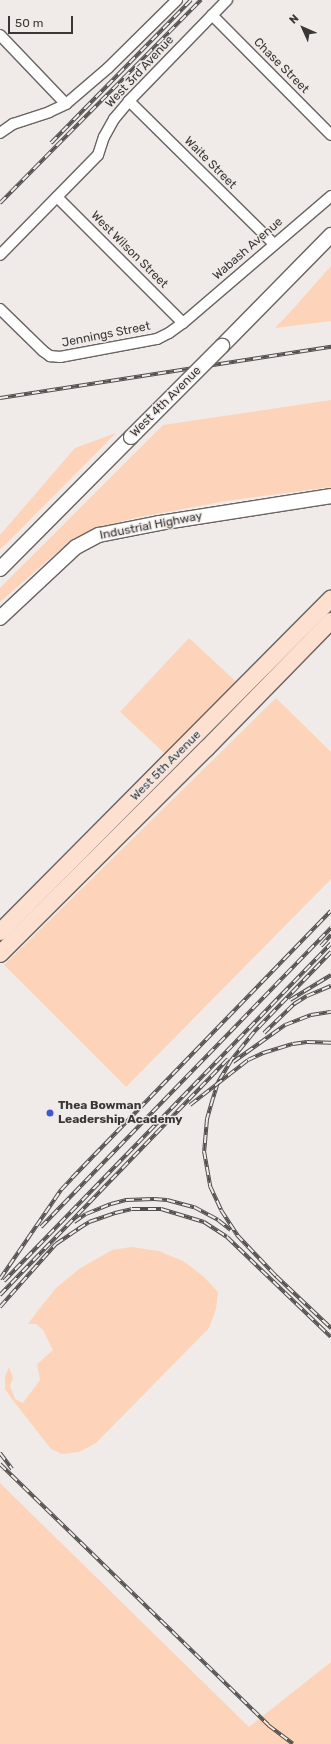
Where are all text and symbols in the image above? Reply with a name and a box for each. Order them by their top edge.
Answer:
scale bar [10,8,75,34]
north arrow [283,8,323,48]
text: N [287,12,302,27]
text: 50 m [15,16,43,30]
street label: West 3rd Avenue [103,33,177,111]
street label: Chase Street [250,35,312,97]
street label: Waite Street [181,134,239,192]
street label: West Wilson Street [87,208,171,292]
street label: Wabash Avenue [210,215,286,283]
street label: Jennings Street [60,319,152,351]
street label: West 4th Avenue [128,364,204,440]
street label: Industrial Highway [99,509,203,543]
street label: West 5th Avenue [128,728,204,804]
place label: Thea Bowman Leadership Academy [58,1099,183,1127]
marker: Thea Bowman Leadership Academy [45,1108,55,1118]

